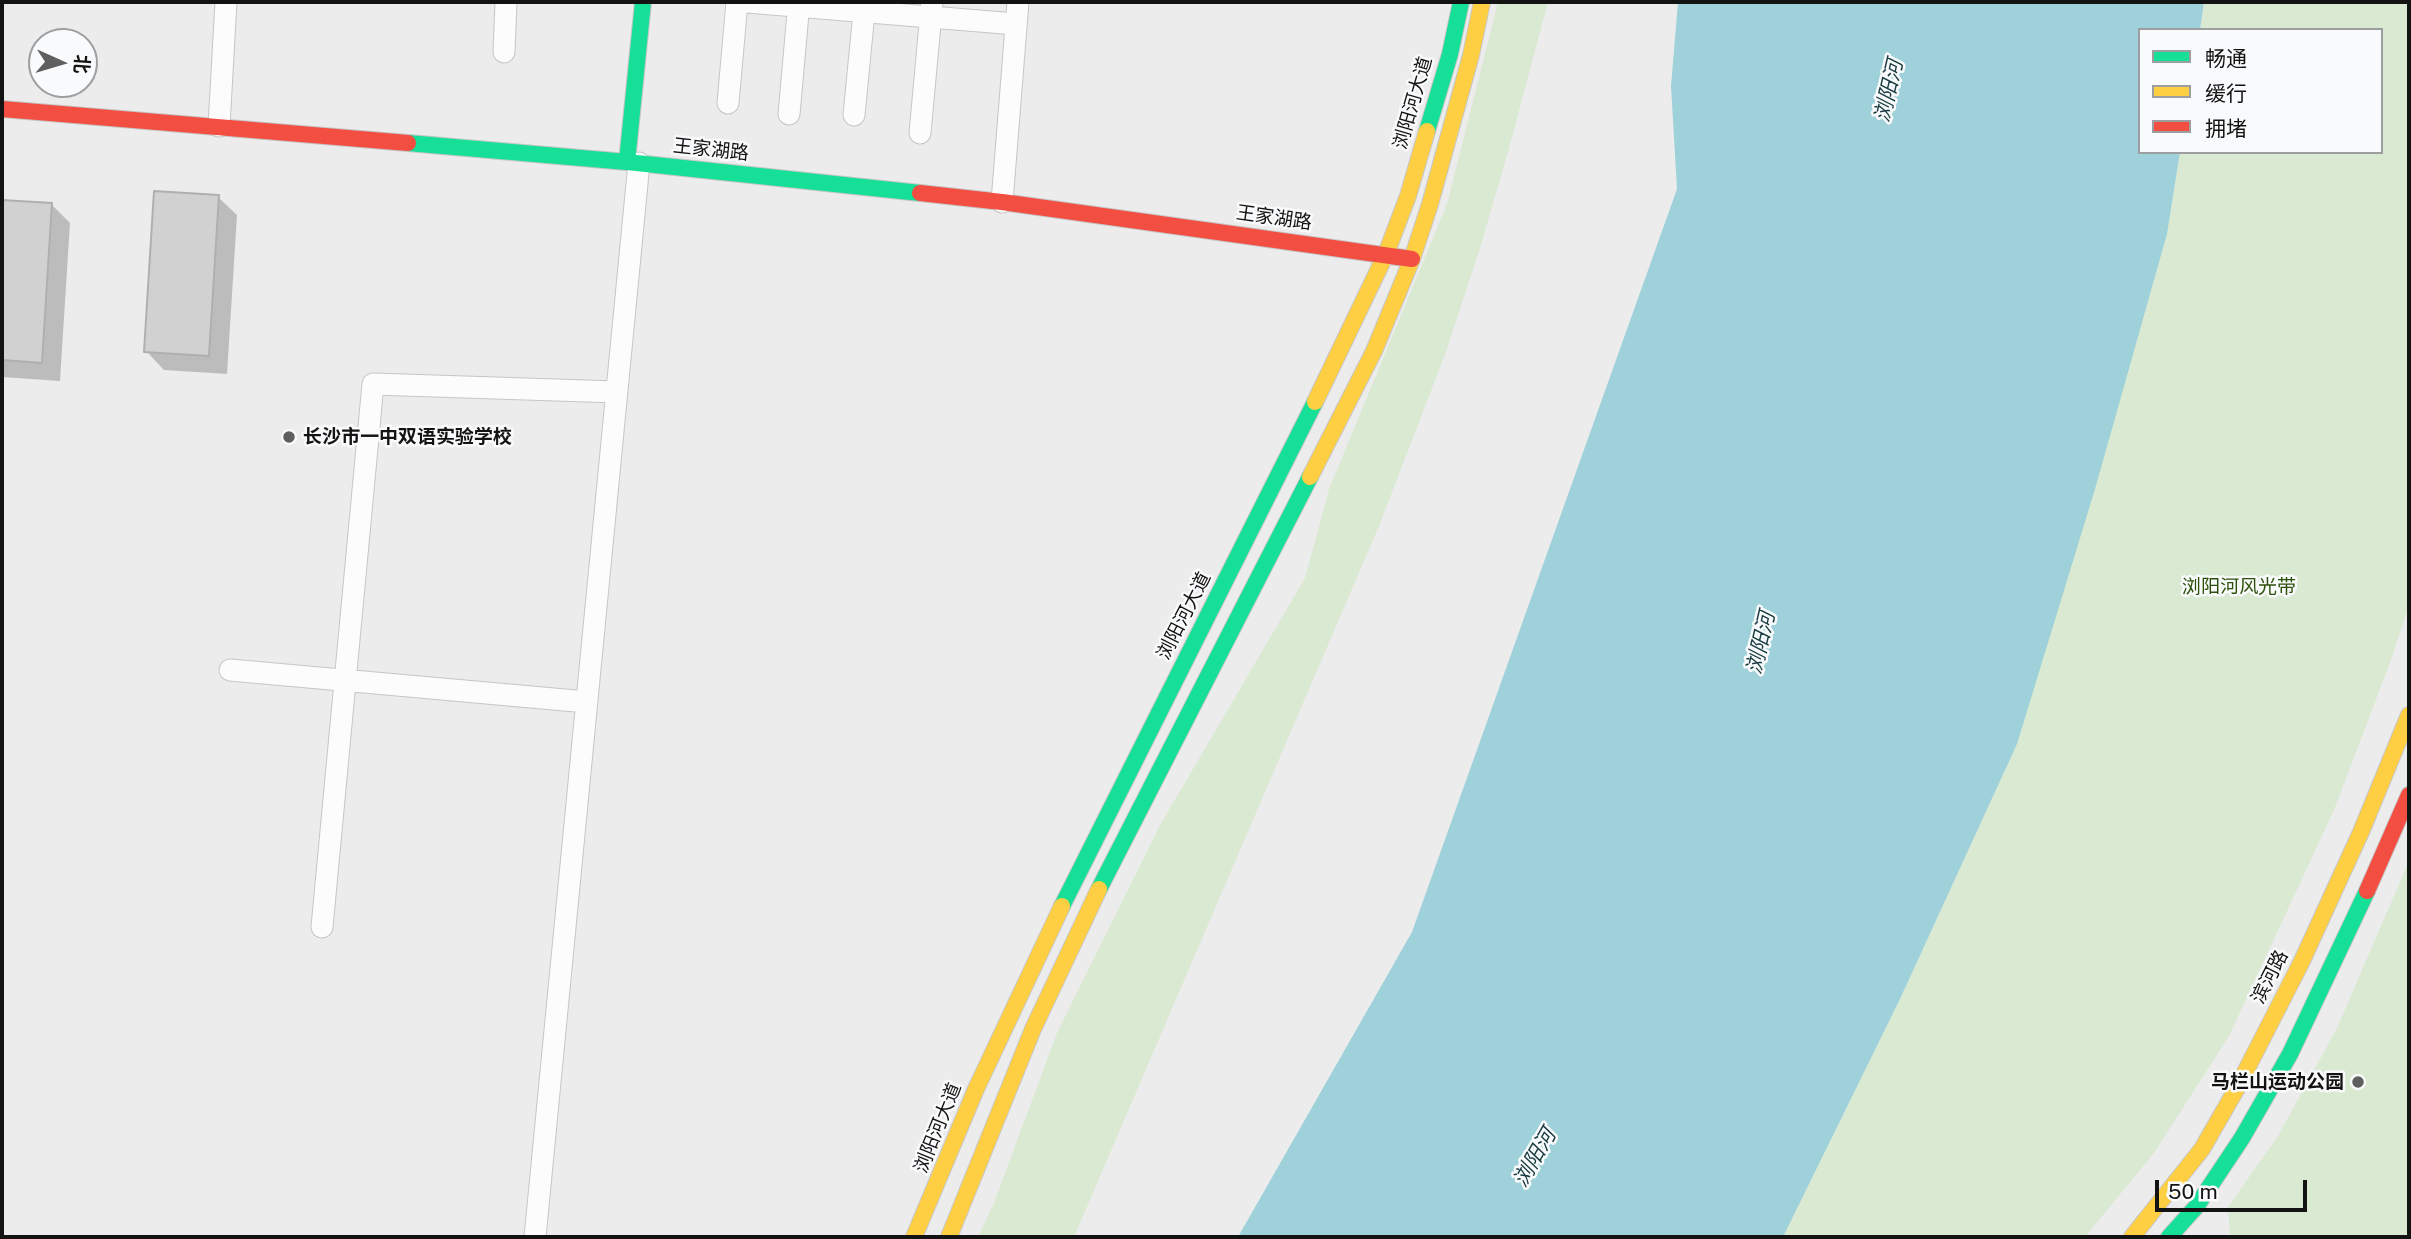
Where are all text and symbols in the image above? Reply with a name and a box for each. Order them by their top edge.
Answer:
north arrow [28,28,98,98]
legend [2138,28,2383,154]
text: 畅通 [2205,46,2247,71]
text: 北 [70,54,94,75]
street label: 浏阳河大道 [1389,54,1437,152]
water label: 浏阳河 [1870,57,1908,125]
text: 缓行 [2205,81,2247,106]
text: 拥堵 [2205,116,2247,141]
street label: 王家湖路 [672,135,750,165]
street label: 王家湖路 [1235,201,1313,235]
place label: 长沙市一中双语实验学校 [303,426,512,448]
marker: 长沙市一中双语实验学校 [281,429,297,445]
street label: 浏阳河大道 [1152,569,1216,663]
park label: 浏阳河风光带 [2182,576,2296,598]
water label: 浏阳河 [1742,609,1780,677]
street label: 滨河路 [2247,946,2293,1008]
place label: 马栏山运动公园 [2211,1071,2344,1093]
marker: 马栏山运动公园 [2350,1074,2366,1090]
street label: 浏阳河大道 [910,1080,966,1176]
water label: 浏阳河 [1508,1124,1562,1192]
scale bar [2159,1166,2311,1210]
text: 50 m [2168,1179,2218,1204]

